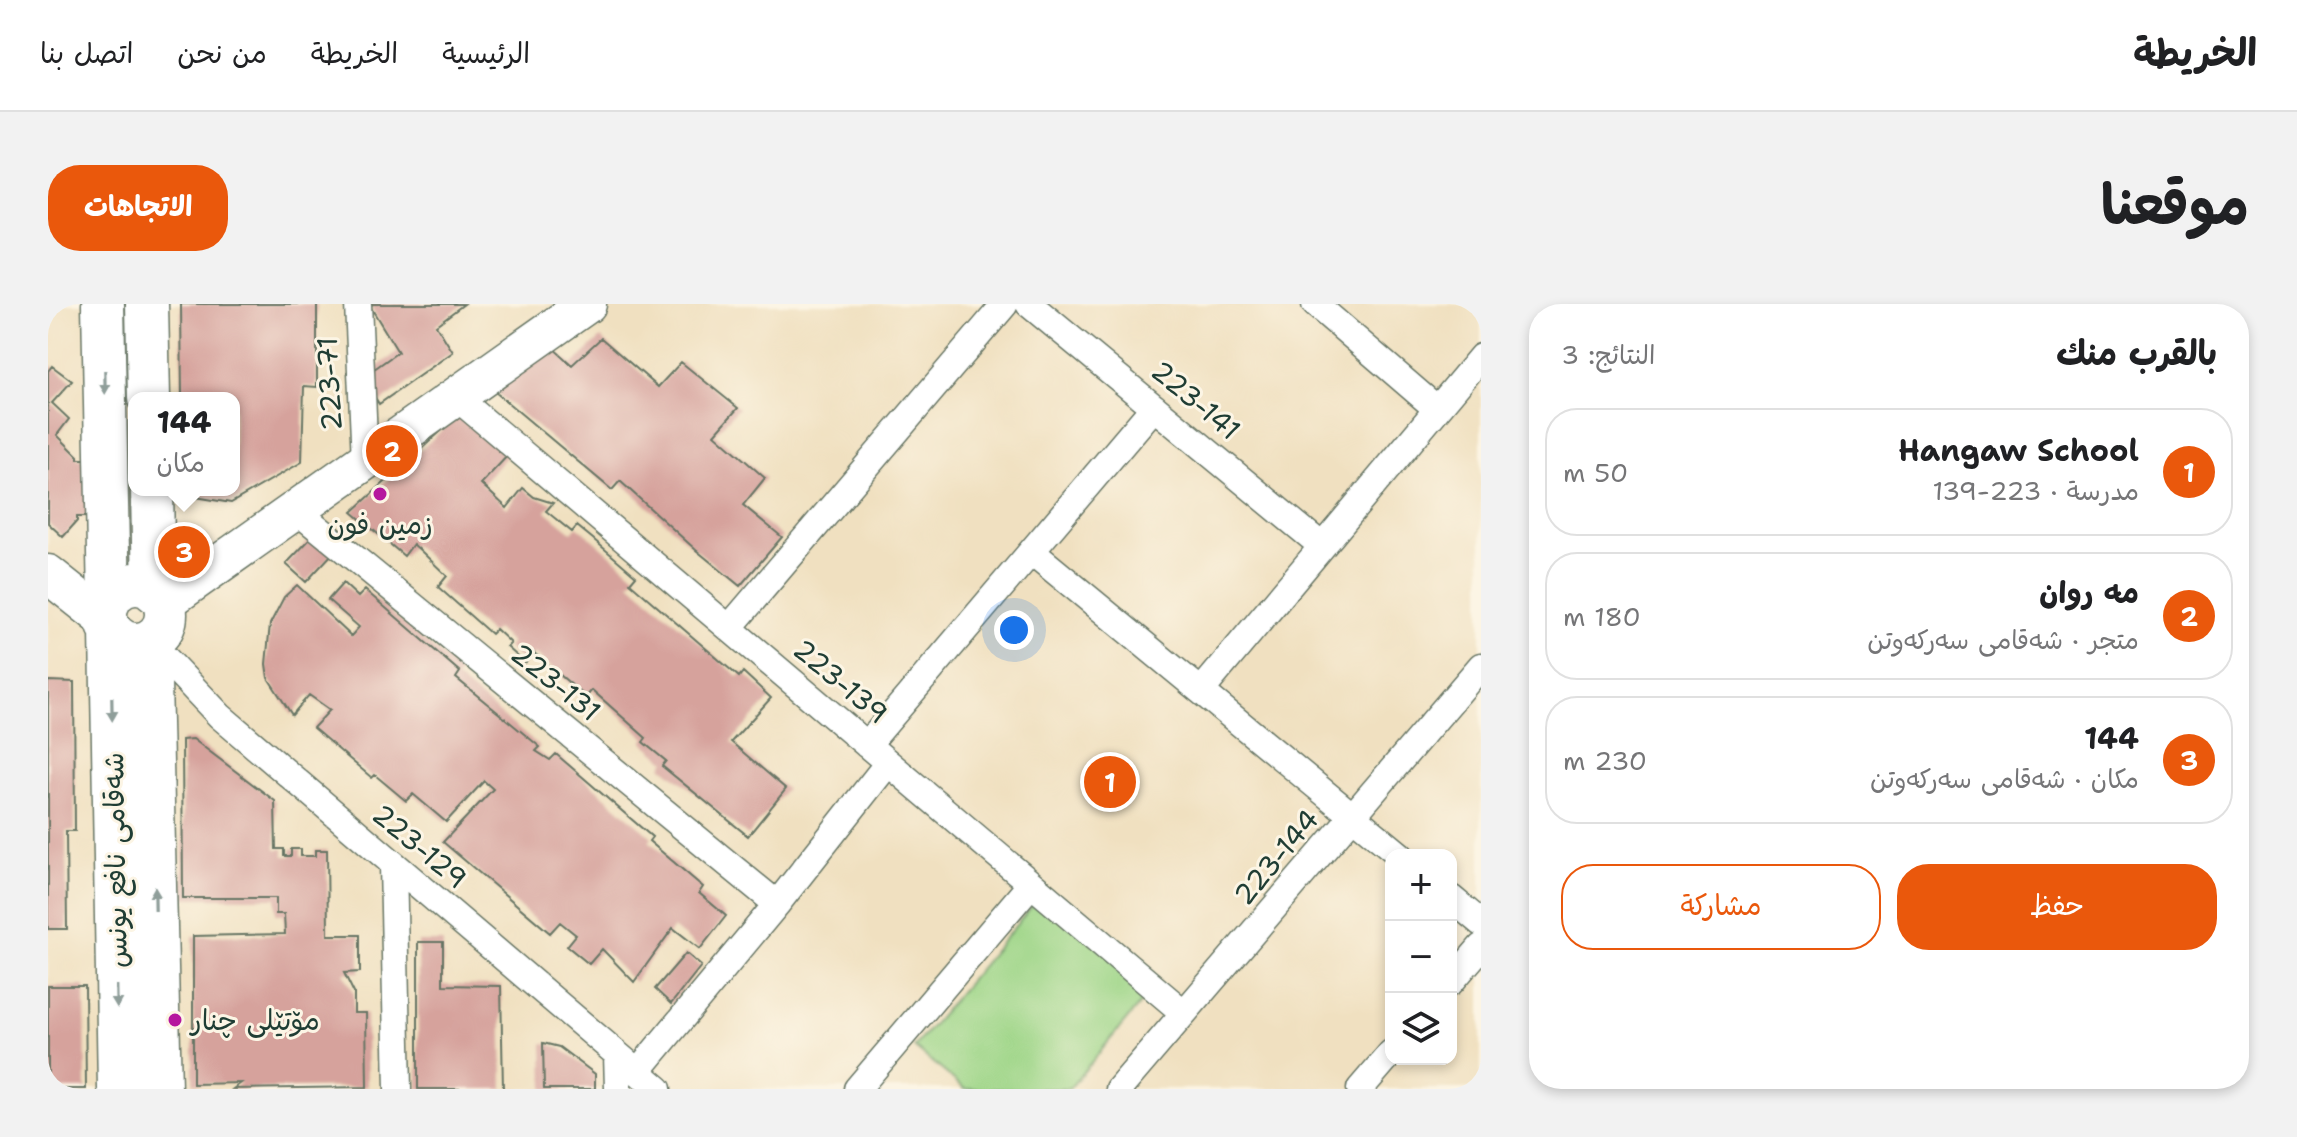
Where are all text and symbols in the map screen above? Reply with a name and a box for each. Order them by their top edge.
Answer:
text: الخريطة [2133,27,2257,78]
text: اتصل بنا [40,34,133,72]
text: من نحن [177,34,267,72]
text: الخريطة [311,34,398,72]
text: الرئيسية [442,34,530,72]
button: الاتجاهات [48,165,228,251]
text: موقعنا [2101,167,2249,242]
text: بالقرب منك [2056,330,2217,376]
street label: 223-71 [308,336,350,432]
text: النتائج: 3 [1561,337,1655,372]
street label: 223-141 [1143,352,1249,448]
one-way arrow [98,370,111,395]
popup [128,392,240,496]
text: 144 [157,402,211,443]
pin: 2 [366,421,418,481]
text: Hangaw School [1898,430,2139,471]
text: مكان [157,445,205,480]
text: 50 m [1563,455,1628,490]
text: 1 [2183,455,2195,490]
text: مدرسة · 223-139 [1932,473,2139,508]
marker: زمين فون [371,485,389,503]
place label: زمين فون [327,505,433,543]
pin: 3 [158,522,210,582]
text: مه روان [2039,572,2139,613]
text: 180 m [1563,599,1641,634]
text: 2 [2180,599,2198,634]
your location [994,610,1034,650]
text: متجر · شەقامی سەرکەوتن [1867,622,2139,657]
street label: 223-139 [785,630,897,732]
street label: 223-131 [503,634,609,730]
one-way arrow [106,697,118,722]
text: 144 [2084,718,2139,759]
text: 230 m [1563,743,1647,778]
text: 3 [2180,743,2198,778]
street label: شەقامی نافع یونس [94,752,137,968]
pin: 1 [1084,752,1136,812]
text: مكان · شەقامی سەرکەوتن [1870,761,2139,796]
street label: 223-129 [364,795,476,897]
street label: 223-144 [1225,801,1327,913]
map controls [1385,849,1457,1065]
button: + [1385,849,1457,921]
button: مشاركة [1561,864,1881,950]
button: حفظ [1897,864,2217,950]
one-way arrow [149,886,162,911]
button: − [1385,921,1457,993]
one-way arrow [111,985,124,1010]
button: layers [1385,993,1457,1065]
place label: مۆتێلی چنار [189,1001,320,1039]
marker: مۆتێلی چنار [166,1011,184,1029]

